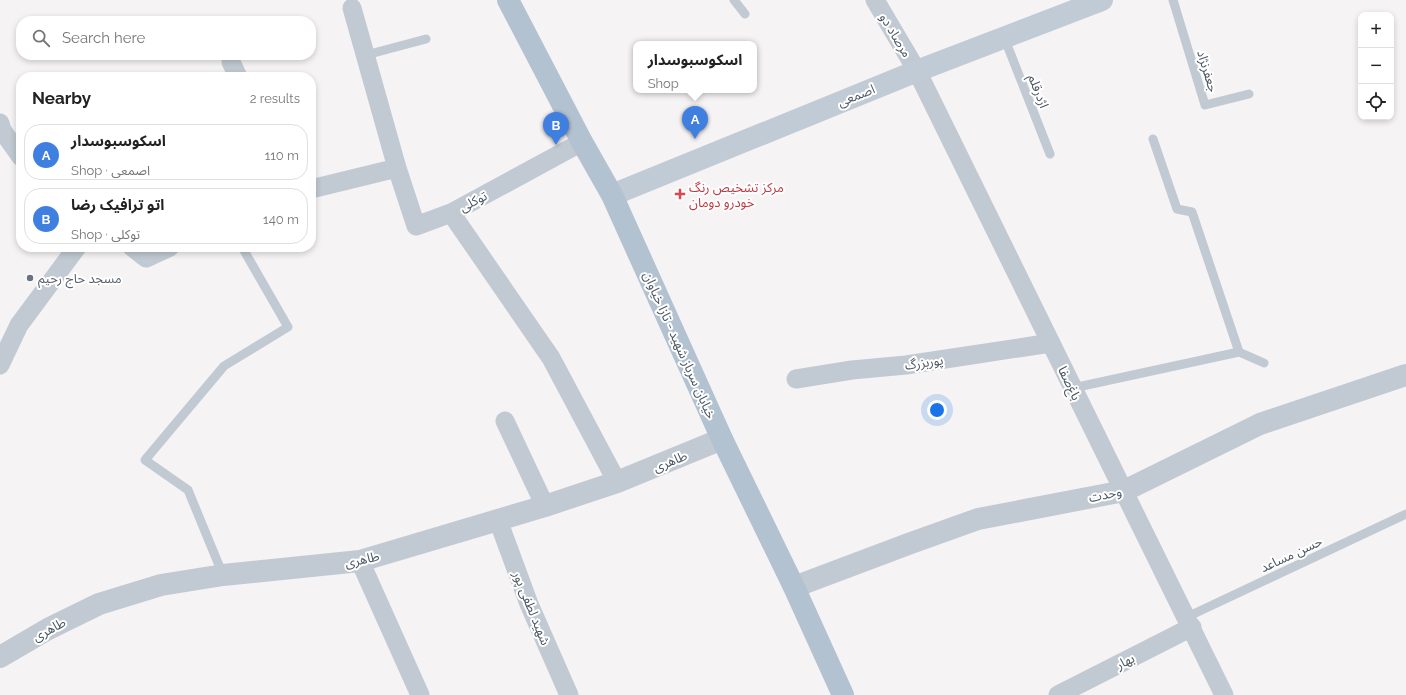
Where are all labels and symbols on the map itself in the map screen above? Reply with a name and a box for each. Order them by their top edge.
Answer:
street label: مرصاد دو [877,11,915,60]
street label: جعفرنژاد [1194,48,1221,94]
street label: اژدرقلم [1022,72,1052,111]
street label: اصمعی [835,81,877,111]
pin: A [682,106,708,139]
pin: B [543,112,569,145]
place label: مرکز تشخیص رنگ خودرو دومان [689,180,784,211]
street label: توکلی [457,188,490,216]
marker: مرکز تشخیص رنگ خودرو دومان [674,188,686,200]
street label: خیابان سرباز شهید - تازا خیاوان [639,269,719,422]
place label: مسجد حاج رحیم [38,271,122,289]
marker: مسجد حاج رحیم [25,273,35,283]
street label: پوربزرگ [904,352,945,375]
street label: باغ‌صفا [1052,364,1084,404]
your location [927,400,947,420]
street label: طاهری [651,448,690,476]
street label: وحدت [1087,484,1123,505]
street label: حسن مساعد [1258,533,1325,576]
street label: طاهری [343,548,381,571]
street label: شهید لطفی پور [508,568,553,648]
street label: طاهری [30,614,69,645]
street label: بهار [1113,651,1137,674]

